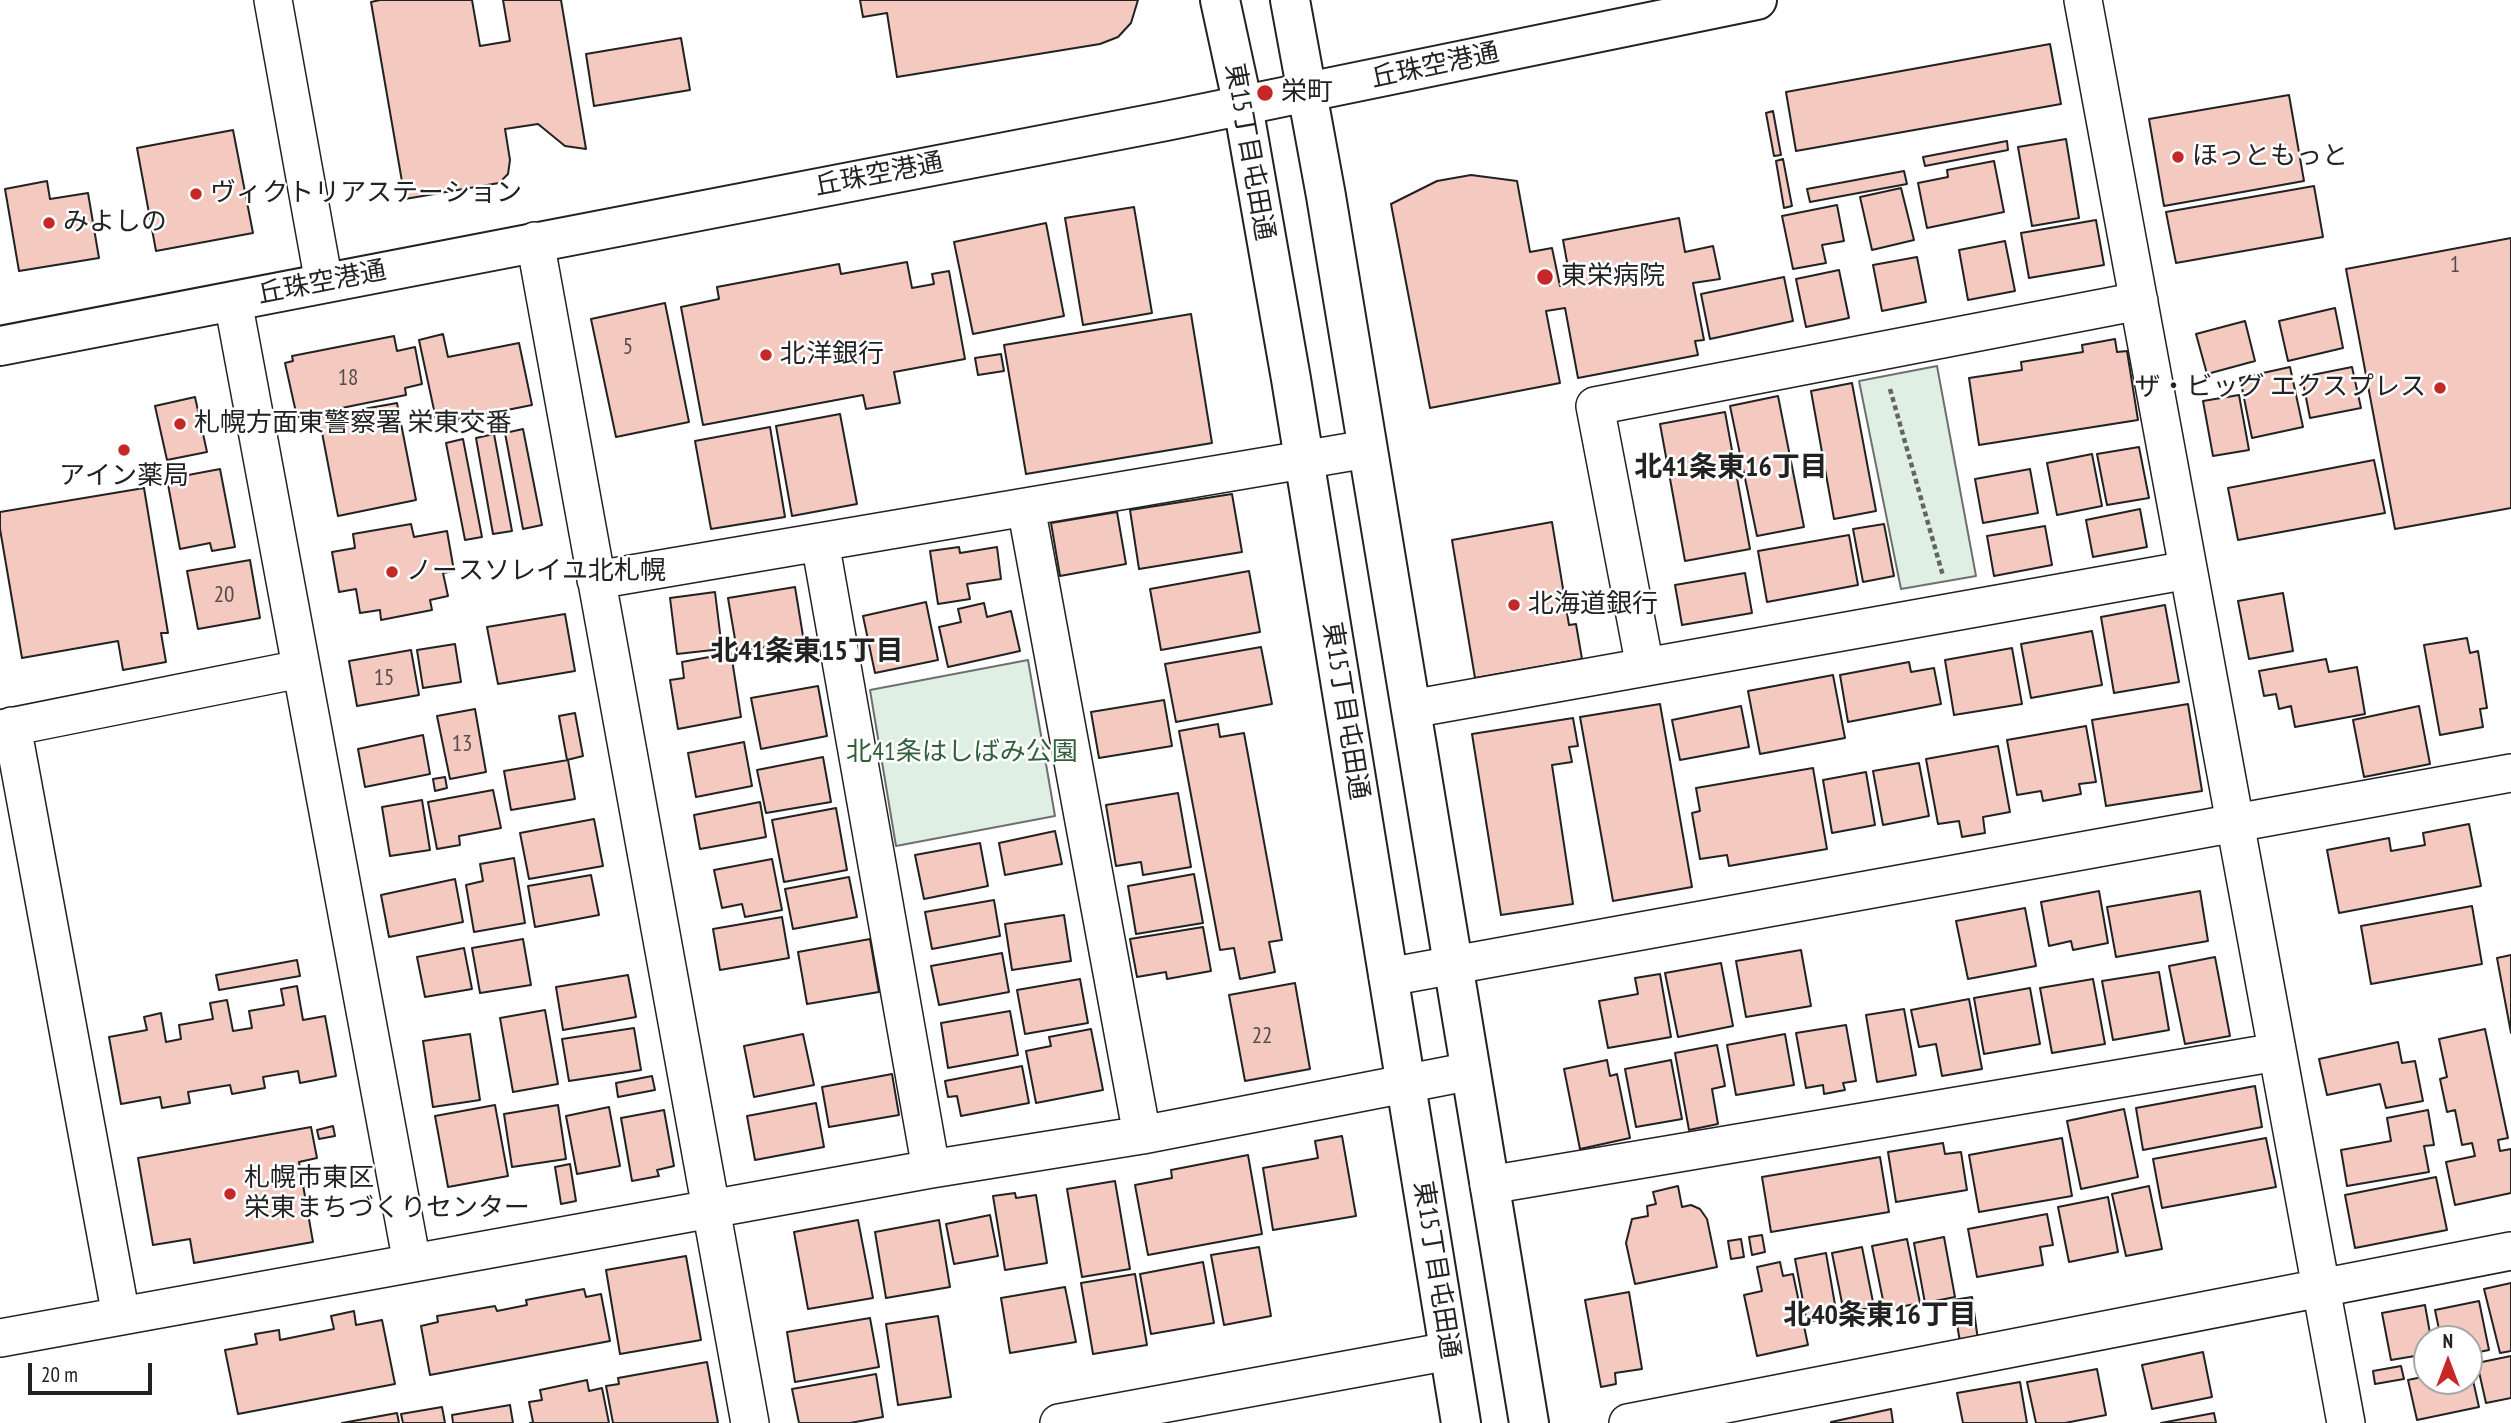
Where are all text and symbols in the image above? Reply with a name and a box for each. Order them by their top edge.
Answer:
street label: 丘珠空港通 [1368,37,1502,95]
street label: 東15丁目屯田通 [1218,61,1280,243]
place label: 栄町 [1281,77,1333,109]
marker: 栄町 [1255,83,1275,103]
place label: ほっともっと [2192,141,2348,173]
street label: 丘珠空港通 [812,147,946,203]
marker: ほっともっと [2170,149,2186,165]
place label: ヴィクトリアステーション [210,178,522,210]
marker: ヴィクトリアステーション [188,186,204,202]
place label: みよしの [63,207,167,239]
marker: みよしの [41,215,57,231]
house number: 1 [2450,251,2460,279]
street label: 丘珠空港通 [255,255,389,311]
place label: 東栄病院 [1561,261,1665,293]
marker: 東栄病院 [1535,267,1555,287]
house number: 5 [623,333,633,361]
place label: 北洋銀行 [780,339,884,371]
marker: 北洋銀行 [758,347,774,363]
house number: 18 [338,364,358,392]
place label: ザ・ビッグ エクスプレス [2134,372,2426,404]
marker: ザ・ビッグ エクスプレス [2432,380,2448,396]
place label: 札幌方面東警察署 栄東交番 [194,408,512,440]
marker: 札幌方面東警察署 栄東交番 [172,416,188,432]
marker: アイン薬局 [116,442,132,458]
district label: 北41条東16丁目 [1634,451,1828,485]
place label: アイン薬局 [59,461,189,493]
place label: ノースソレイユ北札幌 [406,556,666,588]
marker: ノースソレイユ北札幌 [384,564,400,580]
house number: 20 [214,581,234,609]
place label: 北海道銀行 [1528,589,1658,621]
marker: 北海道銀行 [1506,597,1522,613]
street label: 東15丁目屯田通 [1316,620,1374,802]
district label: 北41条東15丁目 [710,635,904,669]
house number: 15 [374,664,394,692]
house number: 13 [452,730,472,758]
park label: 北41条はしばみ公園 [846,737,1078,769]
house number: 22 [1252,1022,1272,1050]
place label: 札幌市東区 栄東まちづくりセンター [244,1163,530,1224]
street label: 東15丁目屯田通 [1407,1179,1465,1361]
marker: 札幌市東区 栄東まちづくりセンター [222,1186,238,1202]
district label: 北40条東16丁目 [1783,1299,1977,1333]
north arrow [2413,1325,2483,1395]
text: N [2443,1329,2453,1353]
scale bar [32,1350,156,1394]
text: 20 m [41,1361,78,1388]

